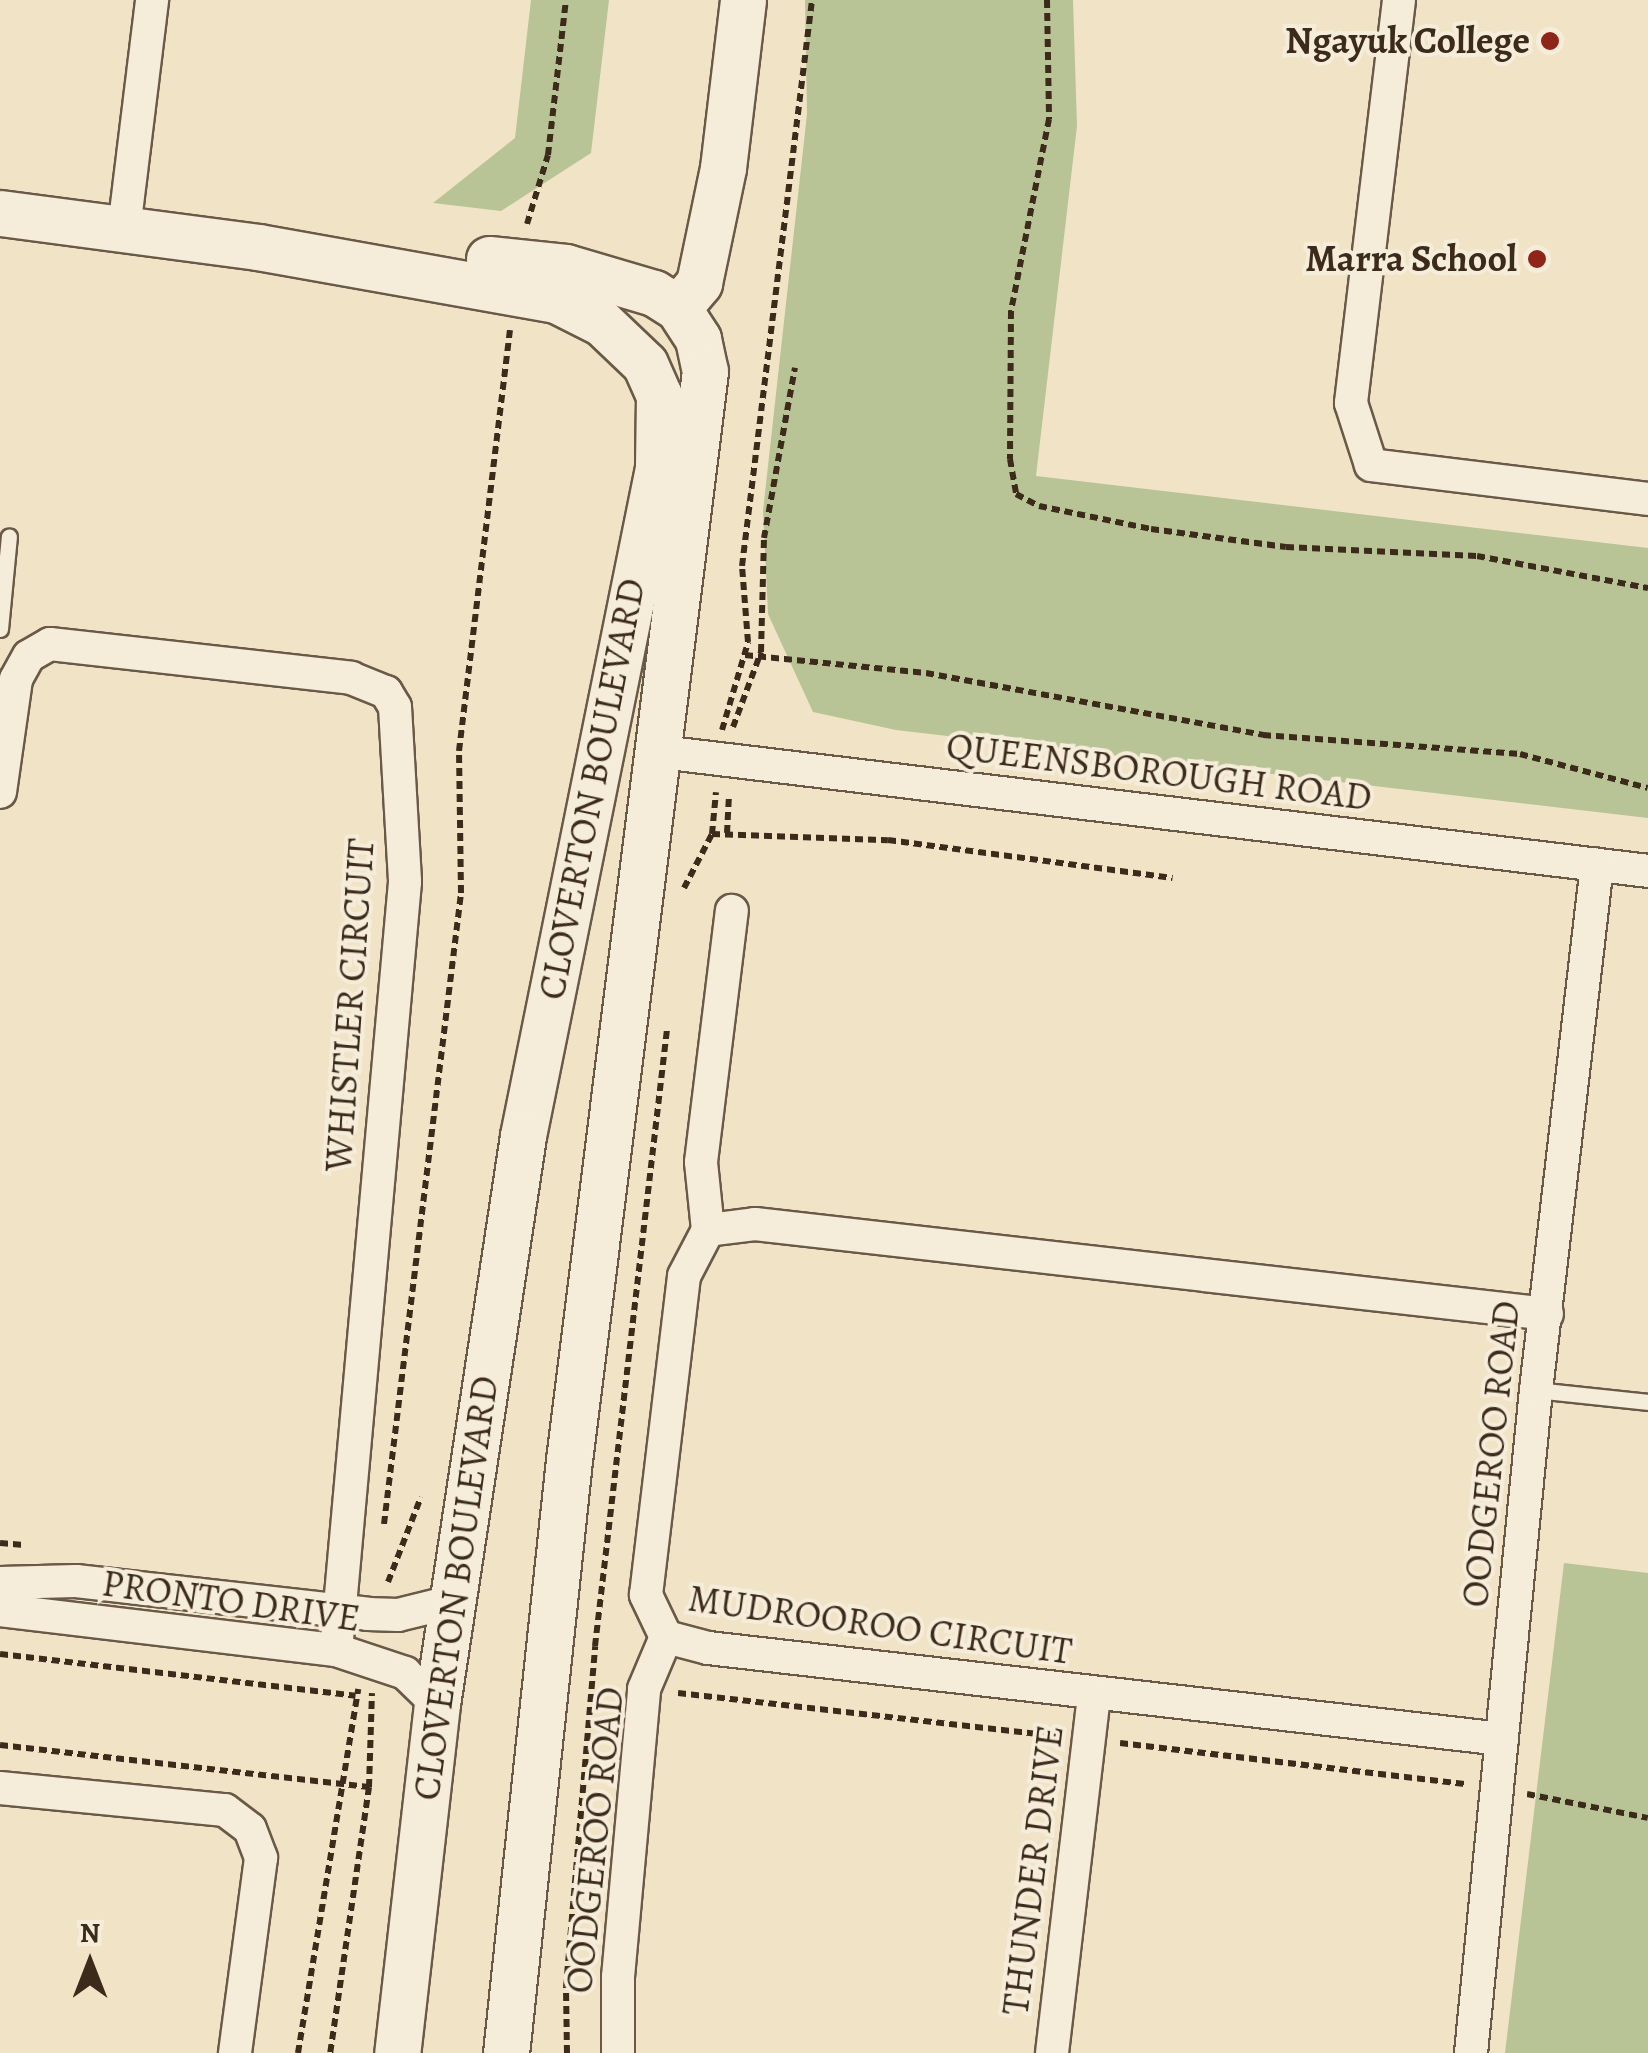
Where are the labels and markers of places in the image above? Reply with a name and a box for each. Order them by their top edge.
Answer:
place label: Ngayuk College [1285,18,1530,64]
marker: Ngayuk College [1539,30,1561,52]
place label: Marra School [1305,236,1517,282]
marker: Marra School [1526,248,1548,270]

